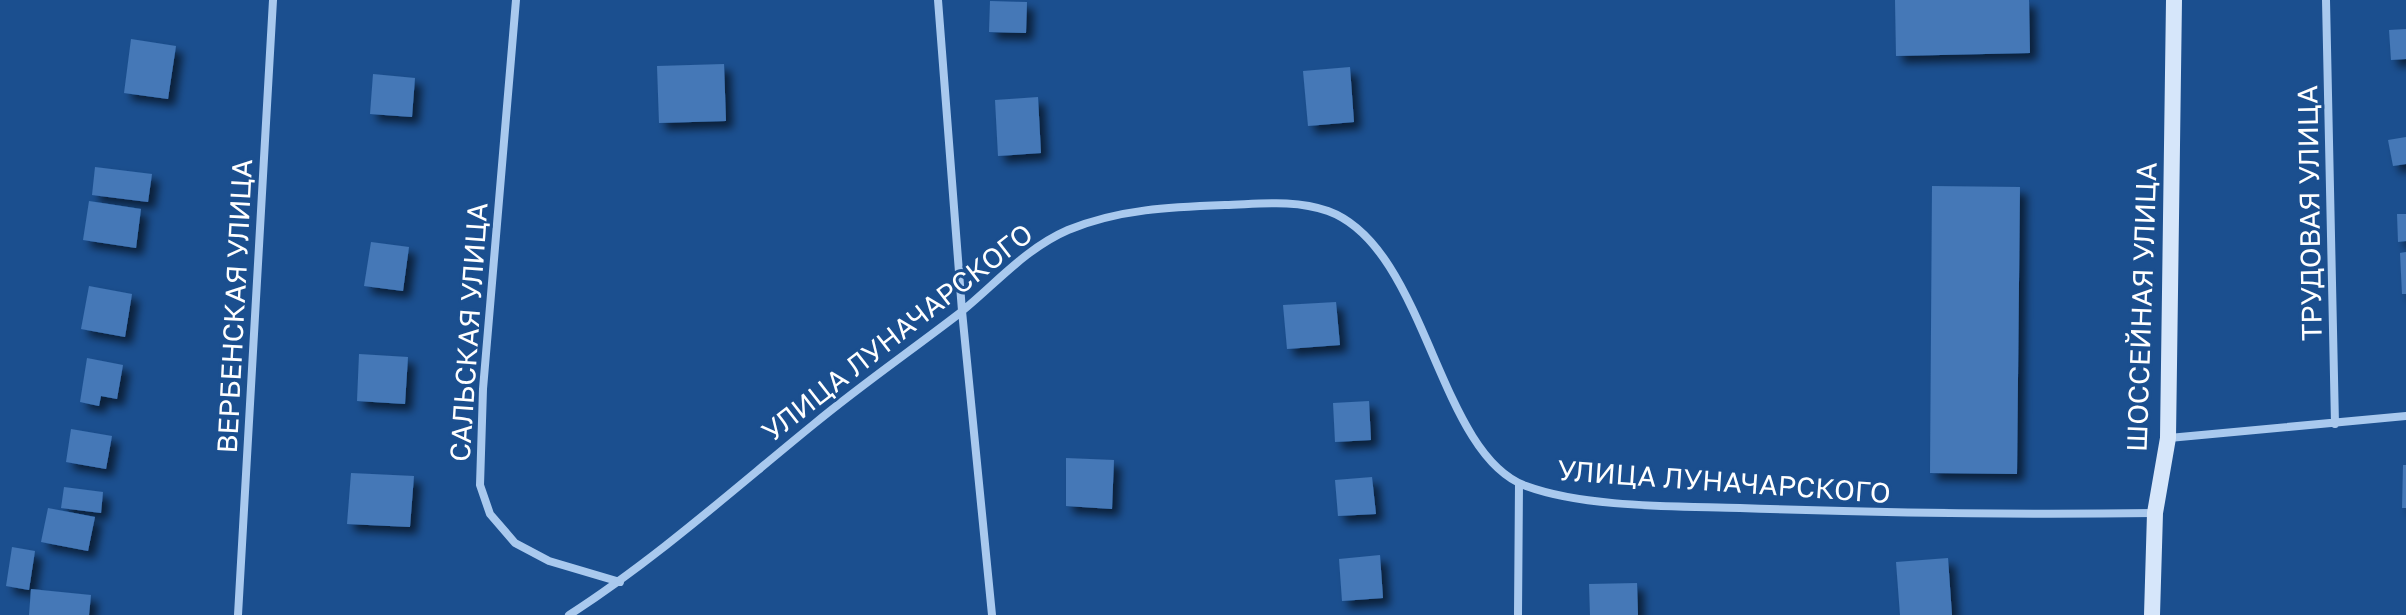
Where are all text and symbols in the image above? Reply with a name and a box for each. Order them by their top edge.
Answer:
street label: ТРУДОВАЯ УЛИЦА [2290,85,2328,341]
street label: ВЕРБЕНСКАЯ УЛИЦА [210,158,258,454]
street label: ШОССЕЙНАЯ УЛИЦА [2119,161,2163,452]
street label: САЛЬСКАЯ УЛИЦА [442,201,494,463]
street label: УЛИЦА ЛУНАЧАРСКОГО [755,216,1039,448]
street label: УЛИЦА ЛУНАЧАРСКОГО [1556,453,1892,509]

